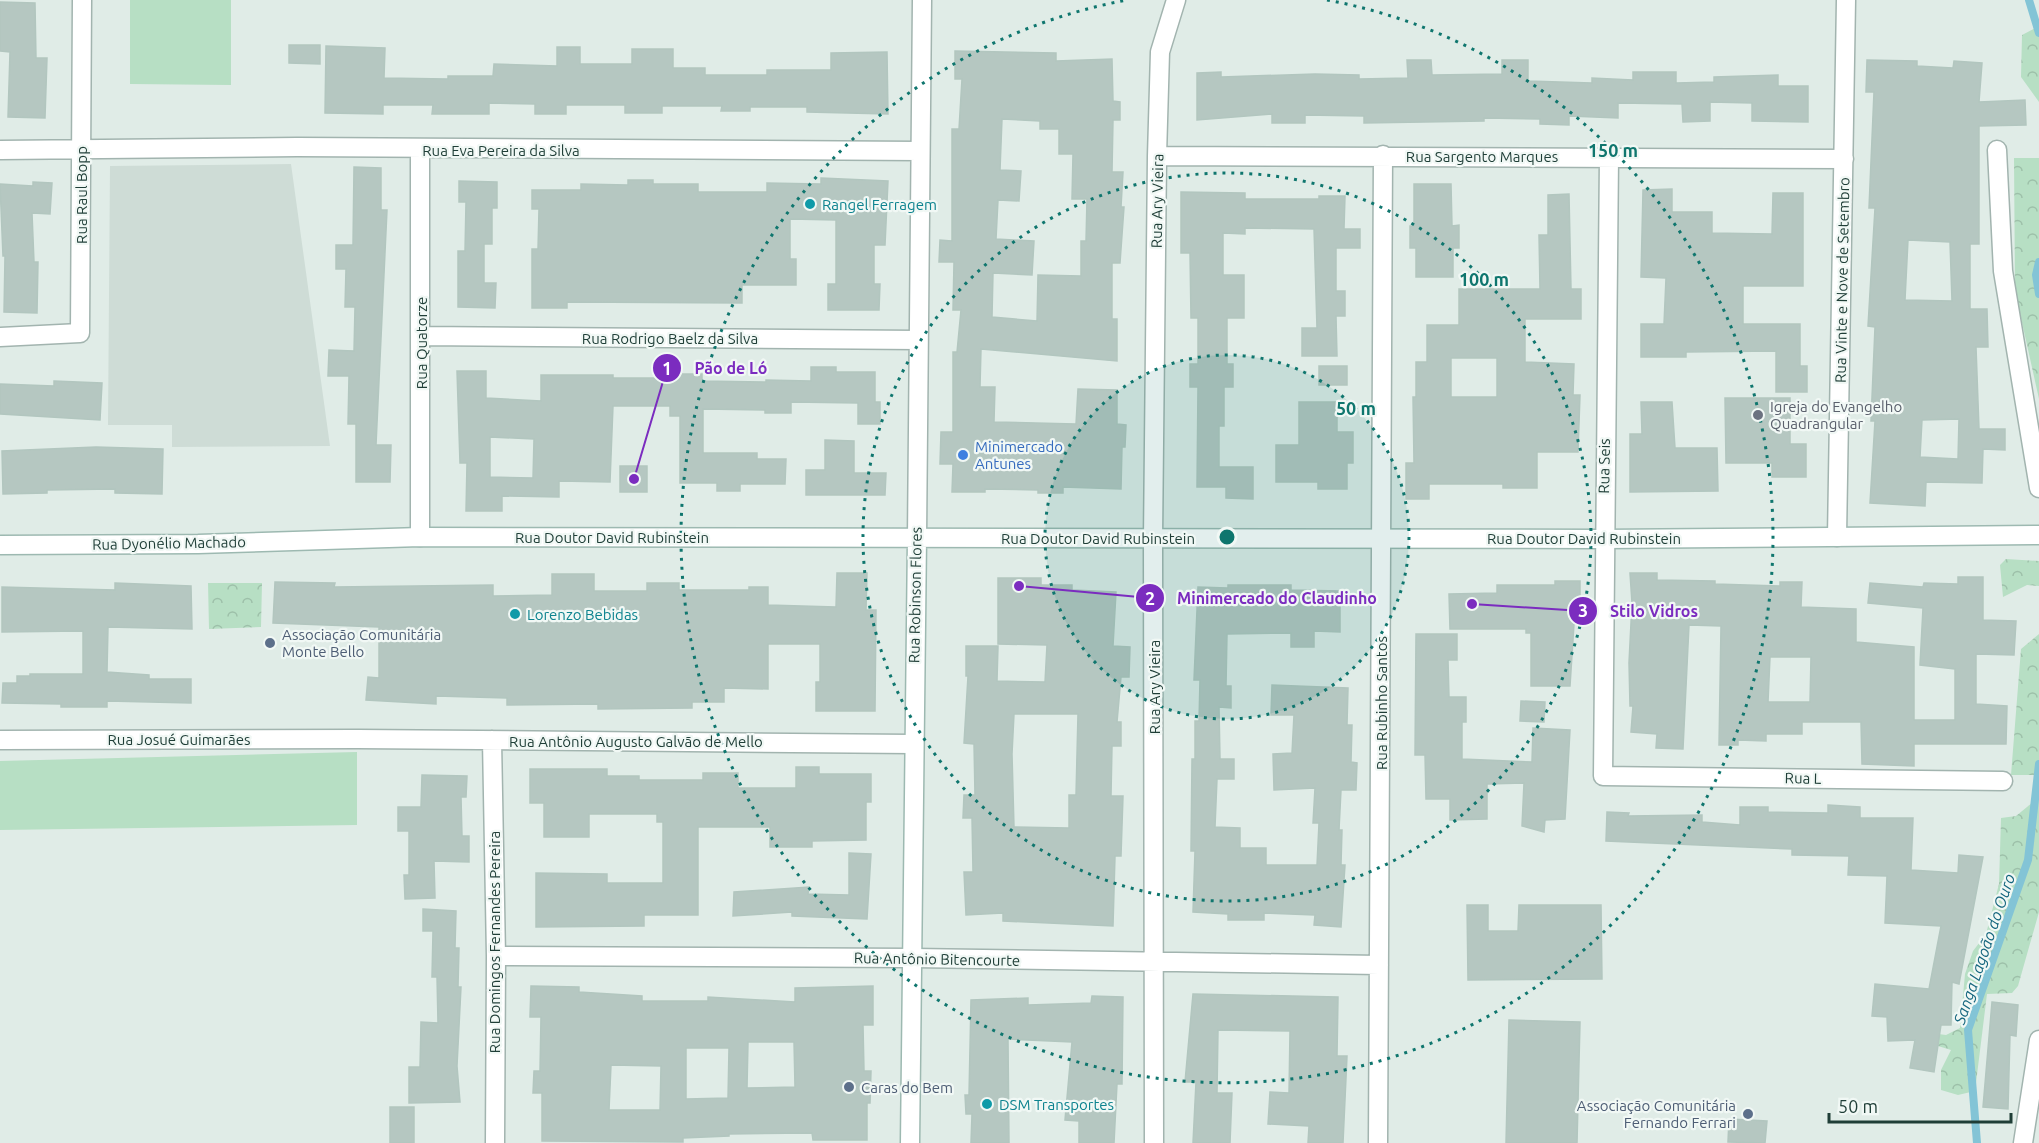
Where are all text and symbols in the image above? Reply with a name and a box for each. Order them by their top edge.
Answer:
text: 150 m [1588,140,1638,160]
street label: Rua Eva Pereira da Silva [422,142,580,159]
street label: Rua Raul Bopp [73,146,90,244]
street label: Rua Sargento Marques [1406,148,1558,165]
street label: Rua Ary Vieira [1148,154,1166,248]
street label: Rua Vinte e Nove de Setembro [1832,177,1852,383]
place label: Rangel Ferragem [822,196,937,213]
marker: Rangel Ferragem [803,197,817,211]
text: 100 m [1459,269,1509,289]
street label: Rua Quatorze [413,297,430,389]
street label: Rua Rodrigo Baelz da Silva [582,330,758,347]
callout: Pão de Ló [652,351,779,385]
text: 1 [662,358,672,378]
text: Pão de Ló [695,359,768,377]
text: 50 m [1336,398,1376,418]
place label: Igreja do Evangelho Quadrangular [1770,398,1902,432]
marker: Igreja do Evangelho Quadrangular [1751,408,1765,422]
place label: Minimercado Antunes [975,438,1063,472]
street label: Rua Seis [1595,438,1613,494]
marker: Minimercado Antunes [956,448,970,462]
street label: Rua Robinson Flores [905,527,925,663]
centre of rings [1217,527,1237,547]
street label: Rua Doutor David Rubinstein [515,529,709,546]
street label: Rua Doutor David Rubinstein [1001,530,1195,547]
street label: Rua Doutor David Rubinstein [1487,530,1681,547]
street label: Rua Dyonélio Machado [92,533,246,553]
callout: Minimercado do Claudinho [1135,581,1389,615]
text: 2 [1145,588,1155,608]
text: Minimercado do Claudinho [1177,589,1377,607]
callout: Stilo Vidros [1568,594,1710,628]
text: 3 [1578,600,1588,620]
text: Stilo Vidros [1610,602,1698,620]
place label: Lorenzo Bebidas [527,606,638,623]
marker: Lorenzo Bebidas [508,607,522,621]
place label: Associação Comunitária Monte Bello [282,626,441,660]
marker: Associação Comunitária Monte Bello [263,636,277,650]
street label: Rua Rubinho Santos [1373,636,1390,770]
street label: Rua Ary Vieira [1146,640,1163,734]
street label: Rua Josué Guimarães [108,731,250,748]
street label: Rua Antônio Augusto Galvão de Mello [509,733,763,750]
street label: Rua L [1785,769,1822,787]
street label: Rua Domingos Fernandes Pereira [486,831,503,1053]
water label: Sanga Lagoão do Ouro [1949,871,2018,1027]
street label: Rua Antônio Bitencourte [854,949,1020,969]
place label: Caras do Bem [861,1079,953,1096]
marker: Caras do Bem [842,1080,856,1094]
scale bar [1829,1086,2010,1124]
place label: DSM Transportes [999,1096,1114,1113]
text: 50 m [1838,1096,1878,1116]
marker: DSM Transportes [980,1097,994,1111]
place label: Associação Comunitária Fernando Ferrari [1577,1097,1736,1131]
marker: Associação Comunitária Fernando Ferrari [1741,1107,1755,1121]

